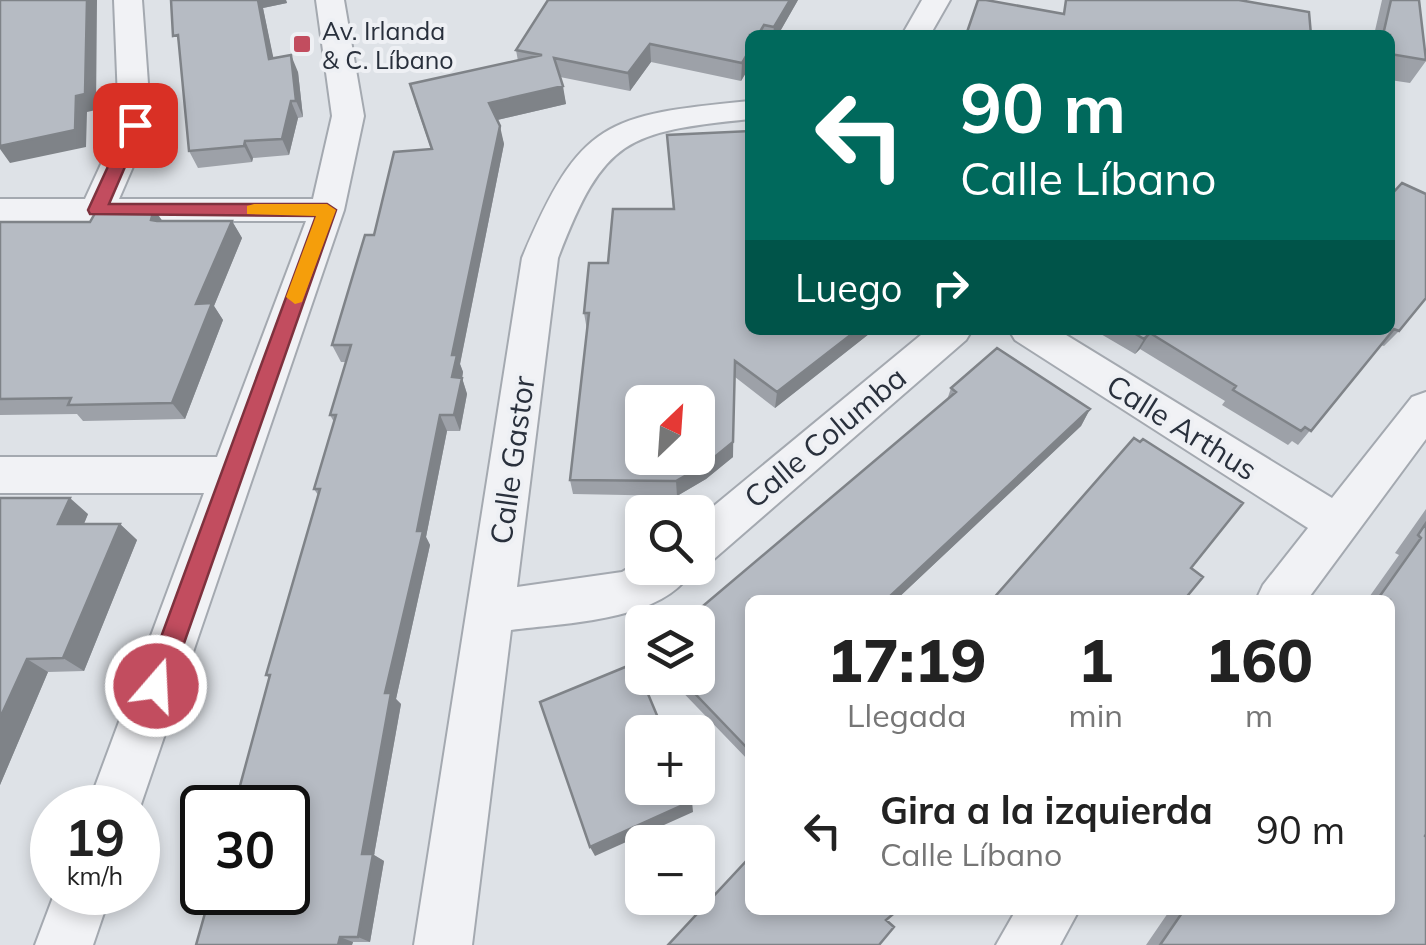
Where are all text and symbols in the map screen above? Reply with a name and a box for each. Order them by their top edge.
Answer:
place label: Av. Irlanda & C. Líbano [322,15,454,75]
marker: Av. Irlanda & C. Líbano [291,33,313,55]
text: 90 m [960,63,1126,151]
icon: left [795,70,925,200]
pin [93,83,178,168]
icon: arrive [108,98,163,153]
text: Calle Líbano [960,150,1216,206]
icon: right [923,260,978,315]
text: Luego [795,264,903,312]
street label: Calle Columba [736,358,914,516]
street label: Calle Arthus [1100,366,1264,488]
street label: Calle Gastor [481,373,543,547]
north arrow [625,385,715,475]
map controls [625,385,715,915]
button: search [625,495,715,585]
button: layers [625,605,715,695]
text: 17:19 [827,622,987,697]
text: 1 [1078,622,1114,697]
text: 160 [1205,622,1313,697]
position arrow [104,634,208,738]
text: Llegada [847,695,966,735]
text: min [1069,695,1123,735]
text: m [1245,695,1273,735]
button: + [625,715,715,805]
speed limit sign: 30 [180,785,310,915]
text: Gira a la izquierda [880,786,1213,834]
icon: left [795,803,850,858]
text: 19 [65,806,125,869]
text: 90 m [1256,806,1345,854]
button: − [625,825,715,915]
text: Calle Líbano [880,834,1062,874]
text: km/h [67,860,123,891]

